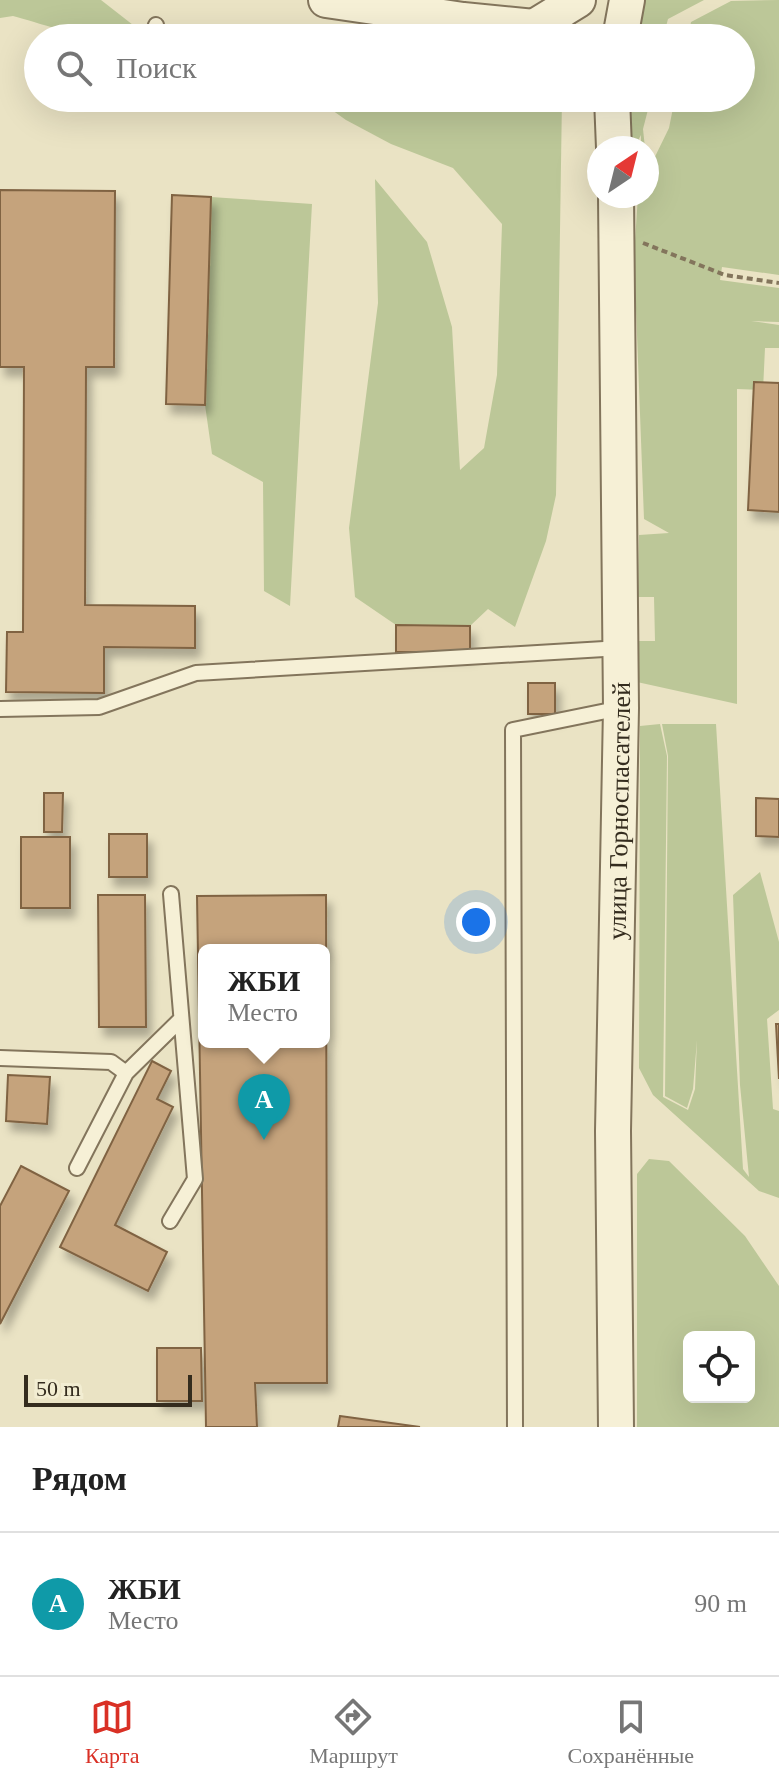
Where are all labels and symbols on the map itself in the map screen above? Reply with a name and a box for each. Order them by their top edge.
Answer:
north arrow [587,136,659,208]
street label: улица Горноспасателей [602,682,636,940]
your location [456,902,496,942]
pin: A [238,1074,290,1140]
scale bar [24,1371,192,1407]

